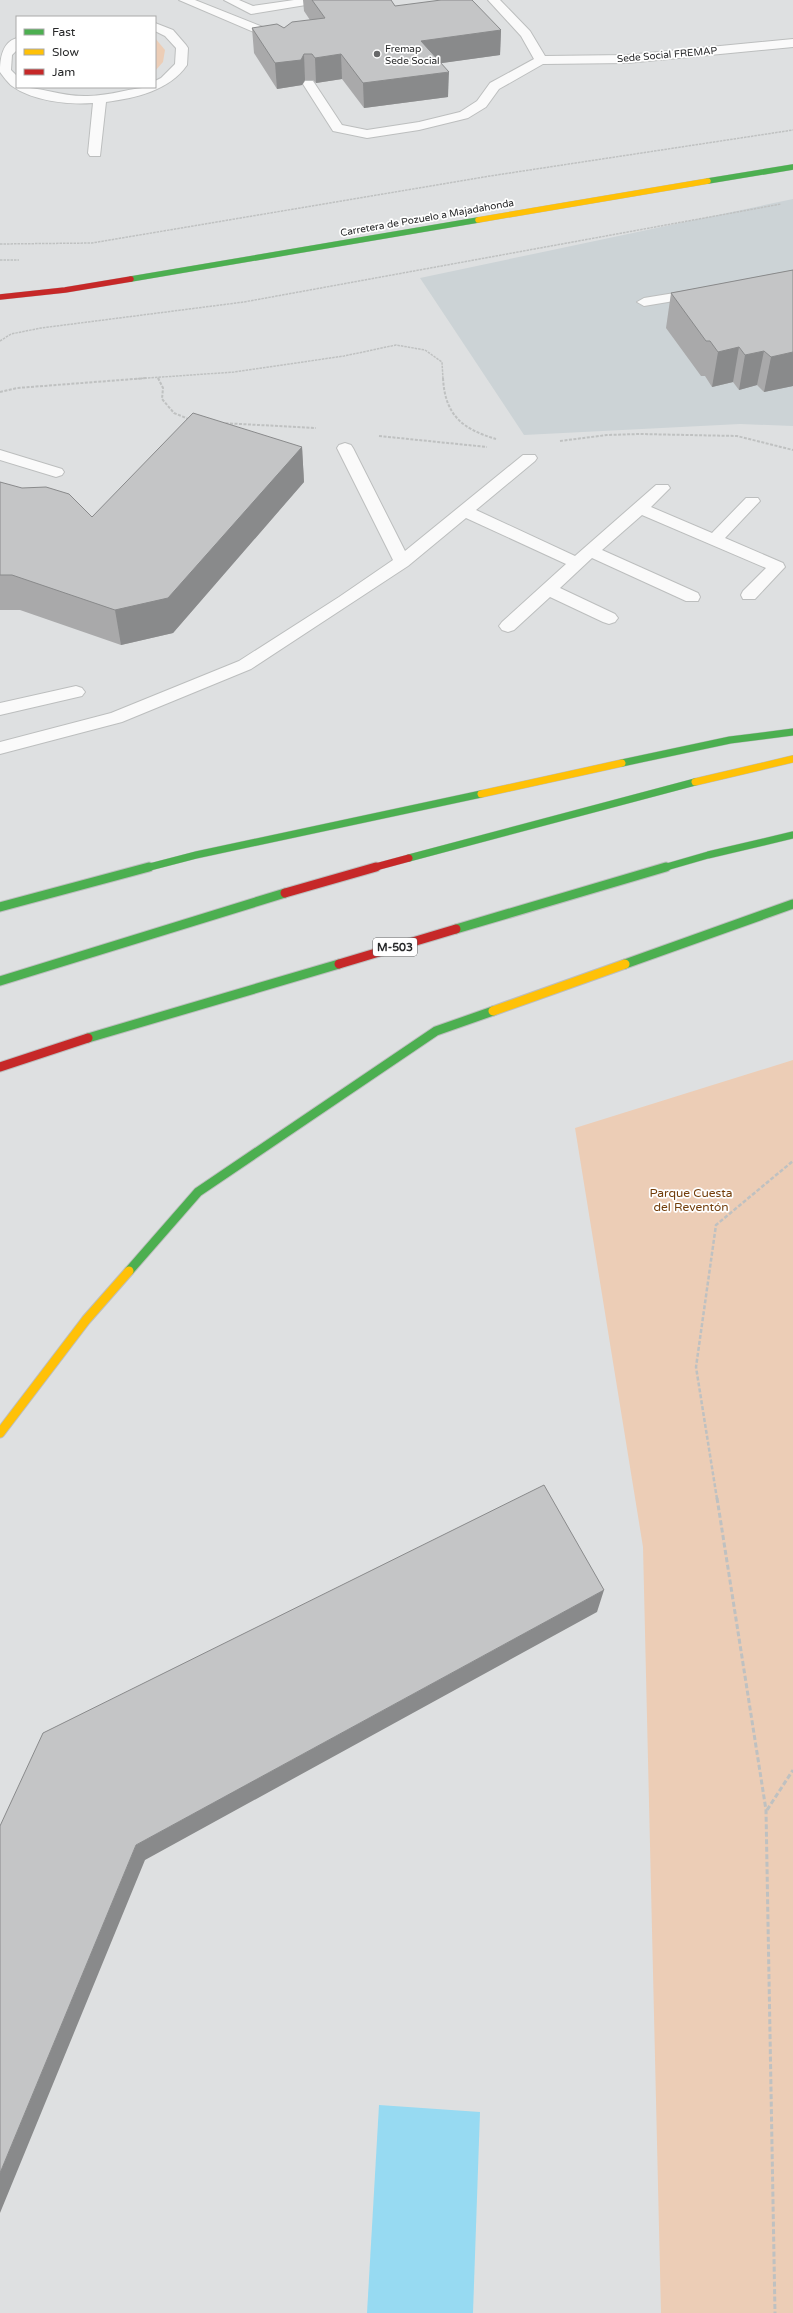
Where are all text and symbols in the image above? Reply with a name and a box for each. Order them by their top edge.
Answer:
legend [16,16,156,88]
text: Fast [52,25,76,39]
place label: Fremap Sede Social [385,43,440,67]
text: Slow [52,45,79,59]
street label: Sede Social FREMAP [616,45,718,65]
marker: Fremap Sede Social [372,49,382,59]
text: Jam [52,65,75,79]
street label: Carretera de Pozuelo a Majadahonda [339,197,515,239]
road number: M-503 [373,938,417,956]
park label: Parque Cuesta del Reventón [649,1186,733,1214]

